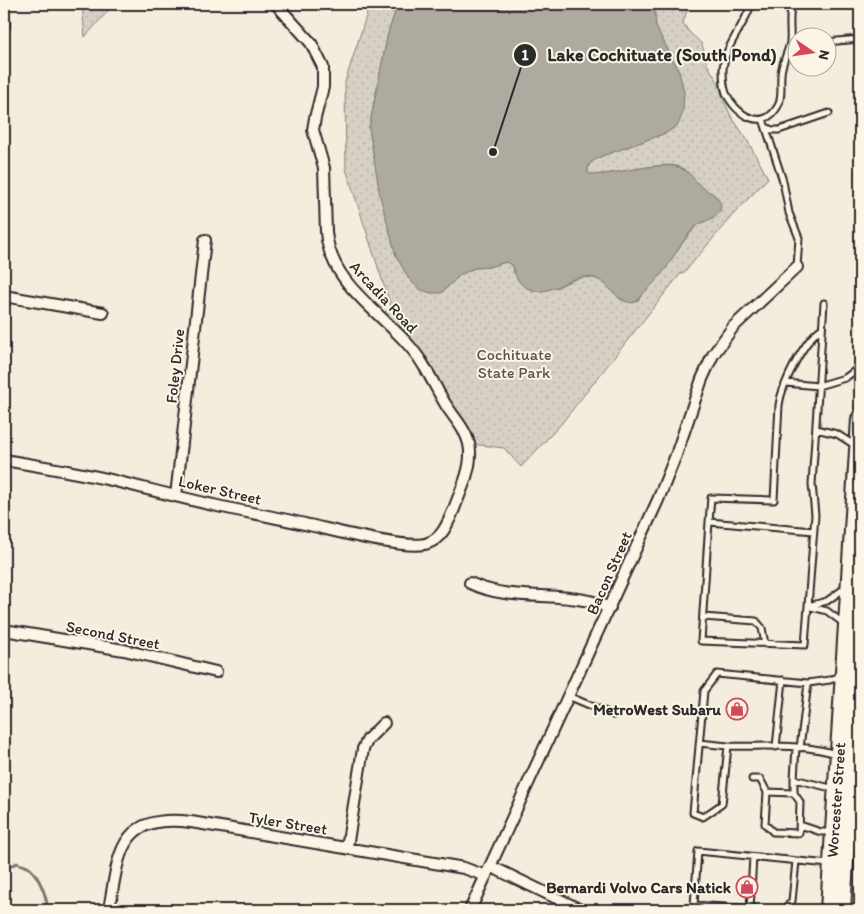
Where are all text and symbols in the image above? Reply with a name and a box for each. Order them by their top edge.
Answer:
north arrow [786,28,836,78]
callout: Lake Cochituate (South Pond) [513,38,786,71]
text: Lake Cochituate (South Pond) [547,44,777,66]
text: 1 [522,46,529,64]
text: N [815,48,834,61]
street label: Arcadia Road [346,257,422,337]
street label: Foley Drive [162,328,188,404]
park label: Cochituate State Park [476,345,552,382]
street label: Loker Street [177,471,263,509]
street label: Bacon Street [582,528,636,618]
street label: Second Street [64,617,162,653]
shop icon: MetroWest Subaru [725,697,749,721]
place label: MetroWest Subaru [593,700,721,719]
street label: Worcester Street [822,742,850,858]
street label: Tyler Street [247,807,329,839]
shop icon: Bernardi Volvo Cars Natick [735,875,759,899]
place label: Bernardi Volvo Cars Natick [546,878,732,897]

